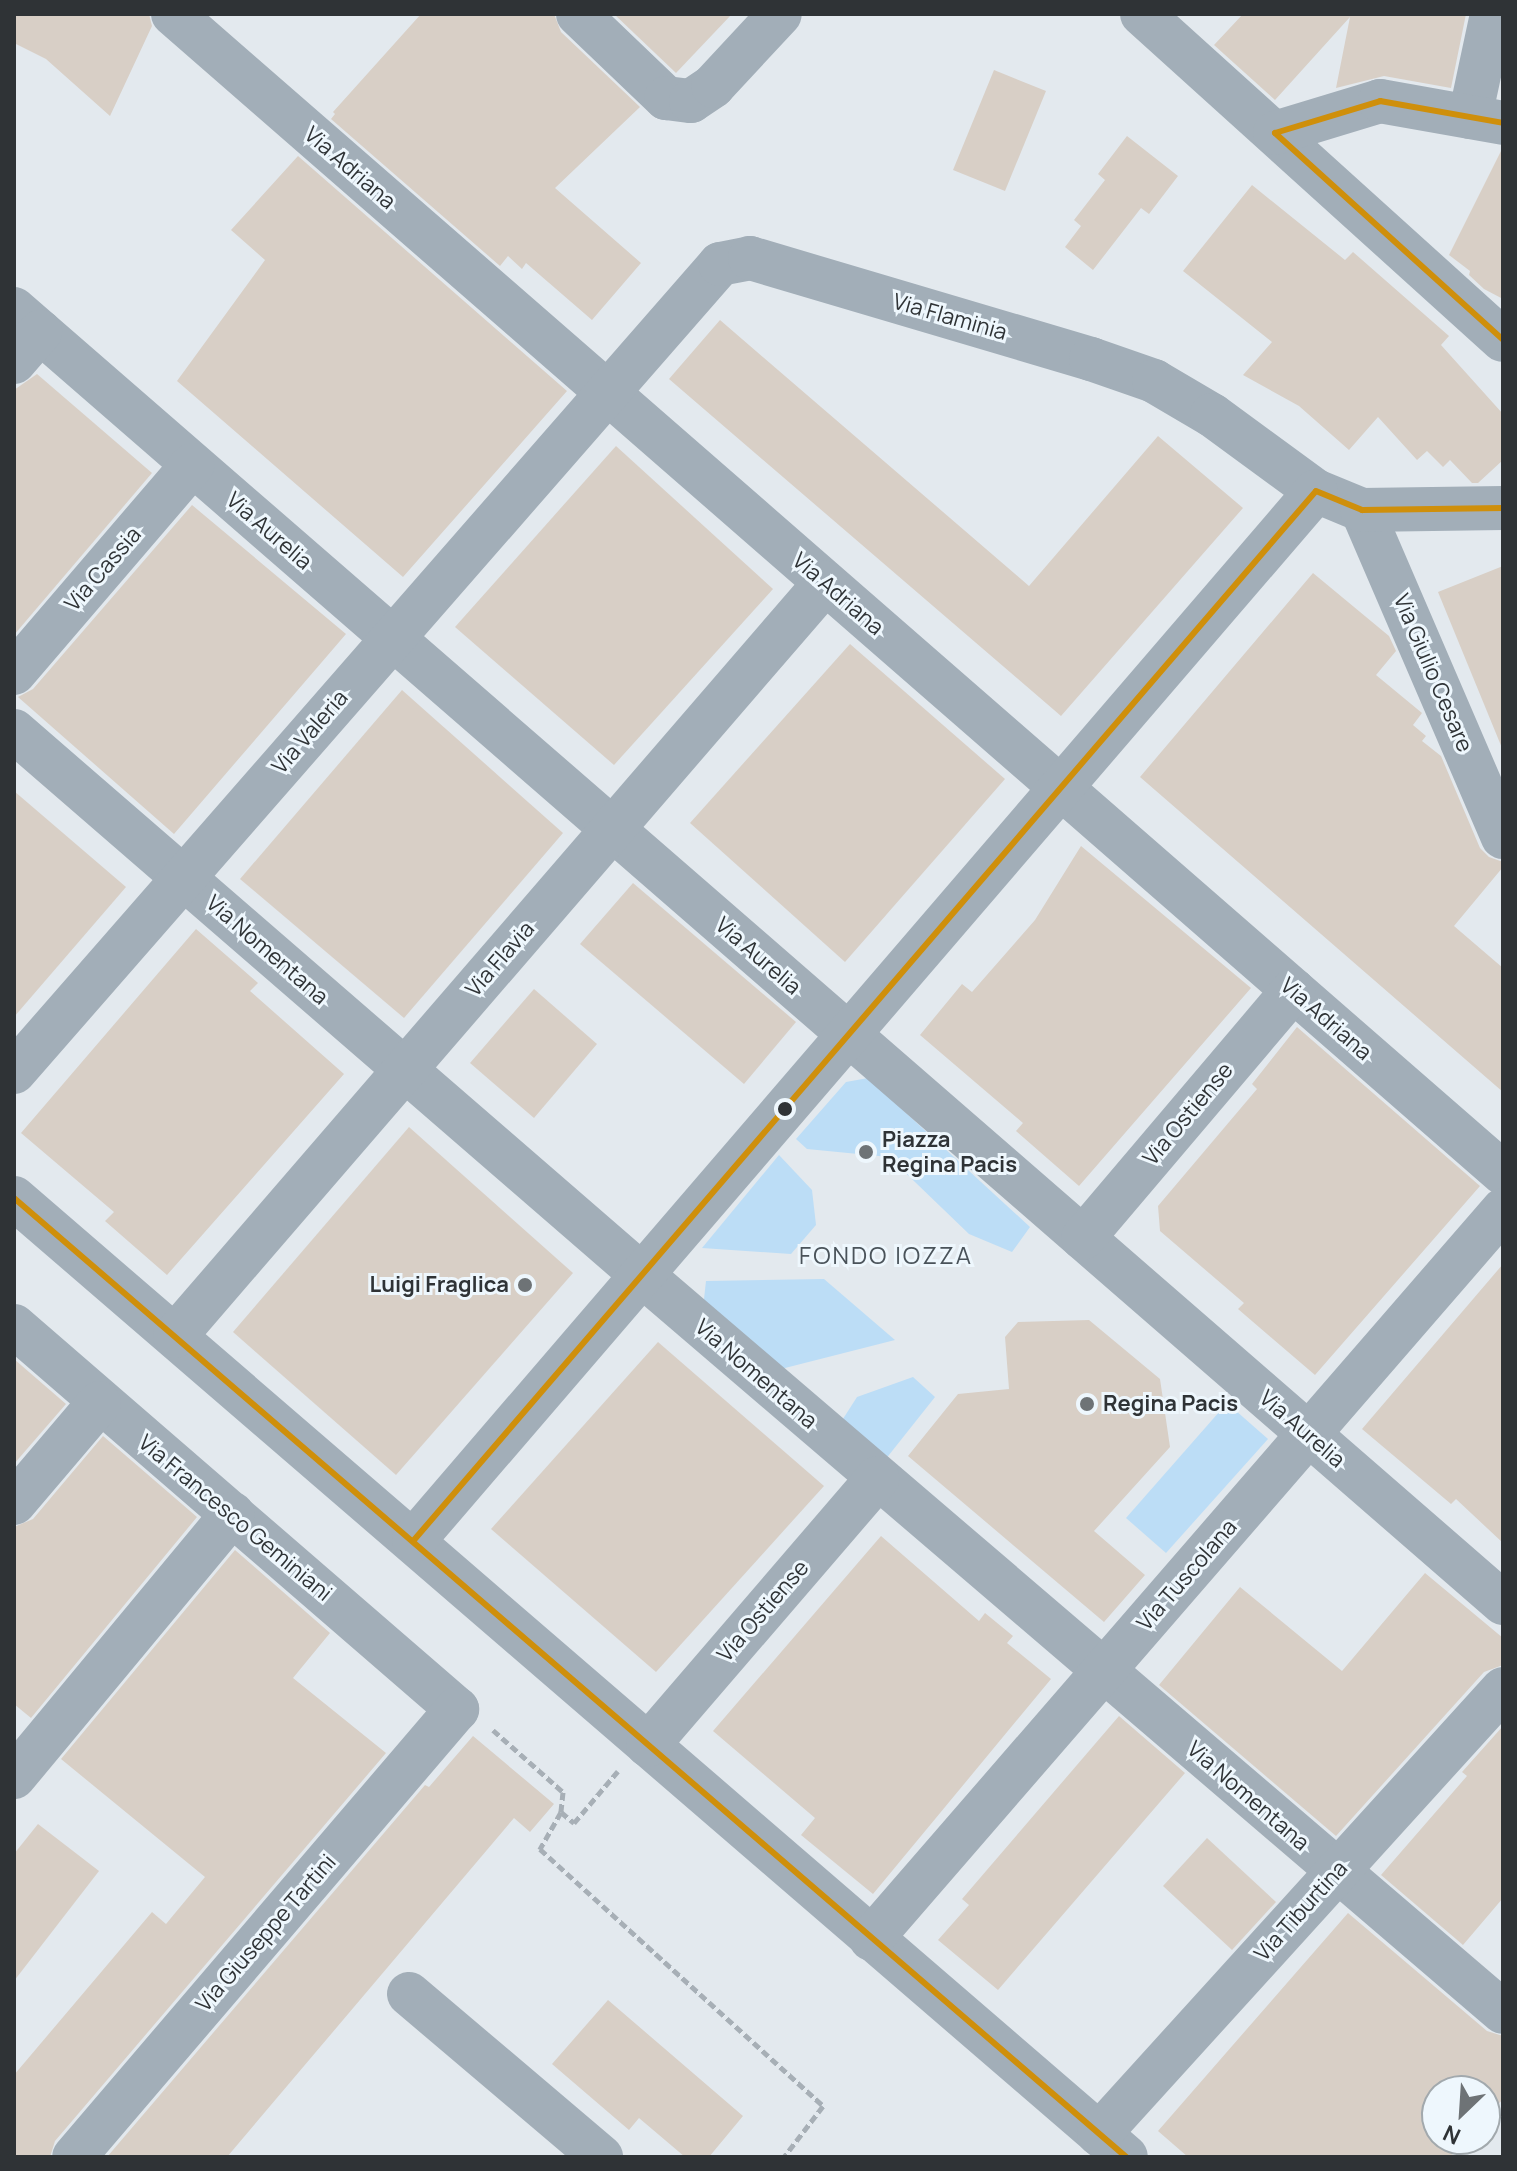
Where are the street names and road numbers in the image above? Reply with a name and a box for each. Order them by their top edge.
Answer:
street label: Via Adriana [299,121,401,215]
street label: Via Flaminia [890,288,1010,346]
street label: Via Aurelia [221,487,317,575]
street label: Via Cassia [59,521,147,617]
street label: Via Adriana [787,547,889,641]
street label: Via Giulio Cesare [1388,590,1478,756]
street label: Via Valeria [266,685,354,779]
street label: Via Nomentana [201,890,333,1010]
street label: Via Aurelia [710,912,806,1000]
street label: Via Flavia [460,916,540,1002]
street label: Via Adriana [1275,972,1377,1066]
street label: Via Ostiense [1137,1057,1239,1171]
street label: Via Nomentana [690,1314,822,1434]
street label: Via Aurelia [1254,1385,1350,1473]
street label: Via Francesco Geminiani [133,1429,337,1607]
street label: Via Tuscolana [1132,1514,1242,1636]
street label: Via Ostiense [712,1555,814,1667]
street label: Via Nomentana [1182,1736,1314,1856]
street label: Via Giuseppe Tartini [191,1849,341,2017]
street label: Via Tiburtina [1249,1855,1353,1967]

